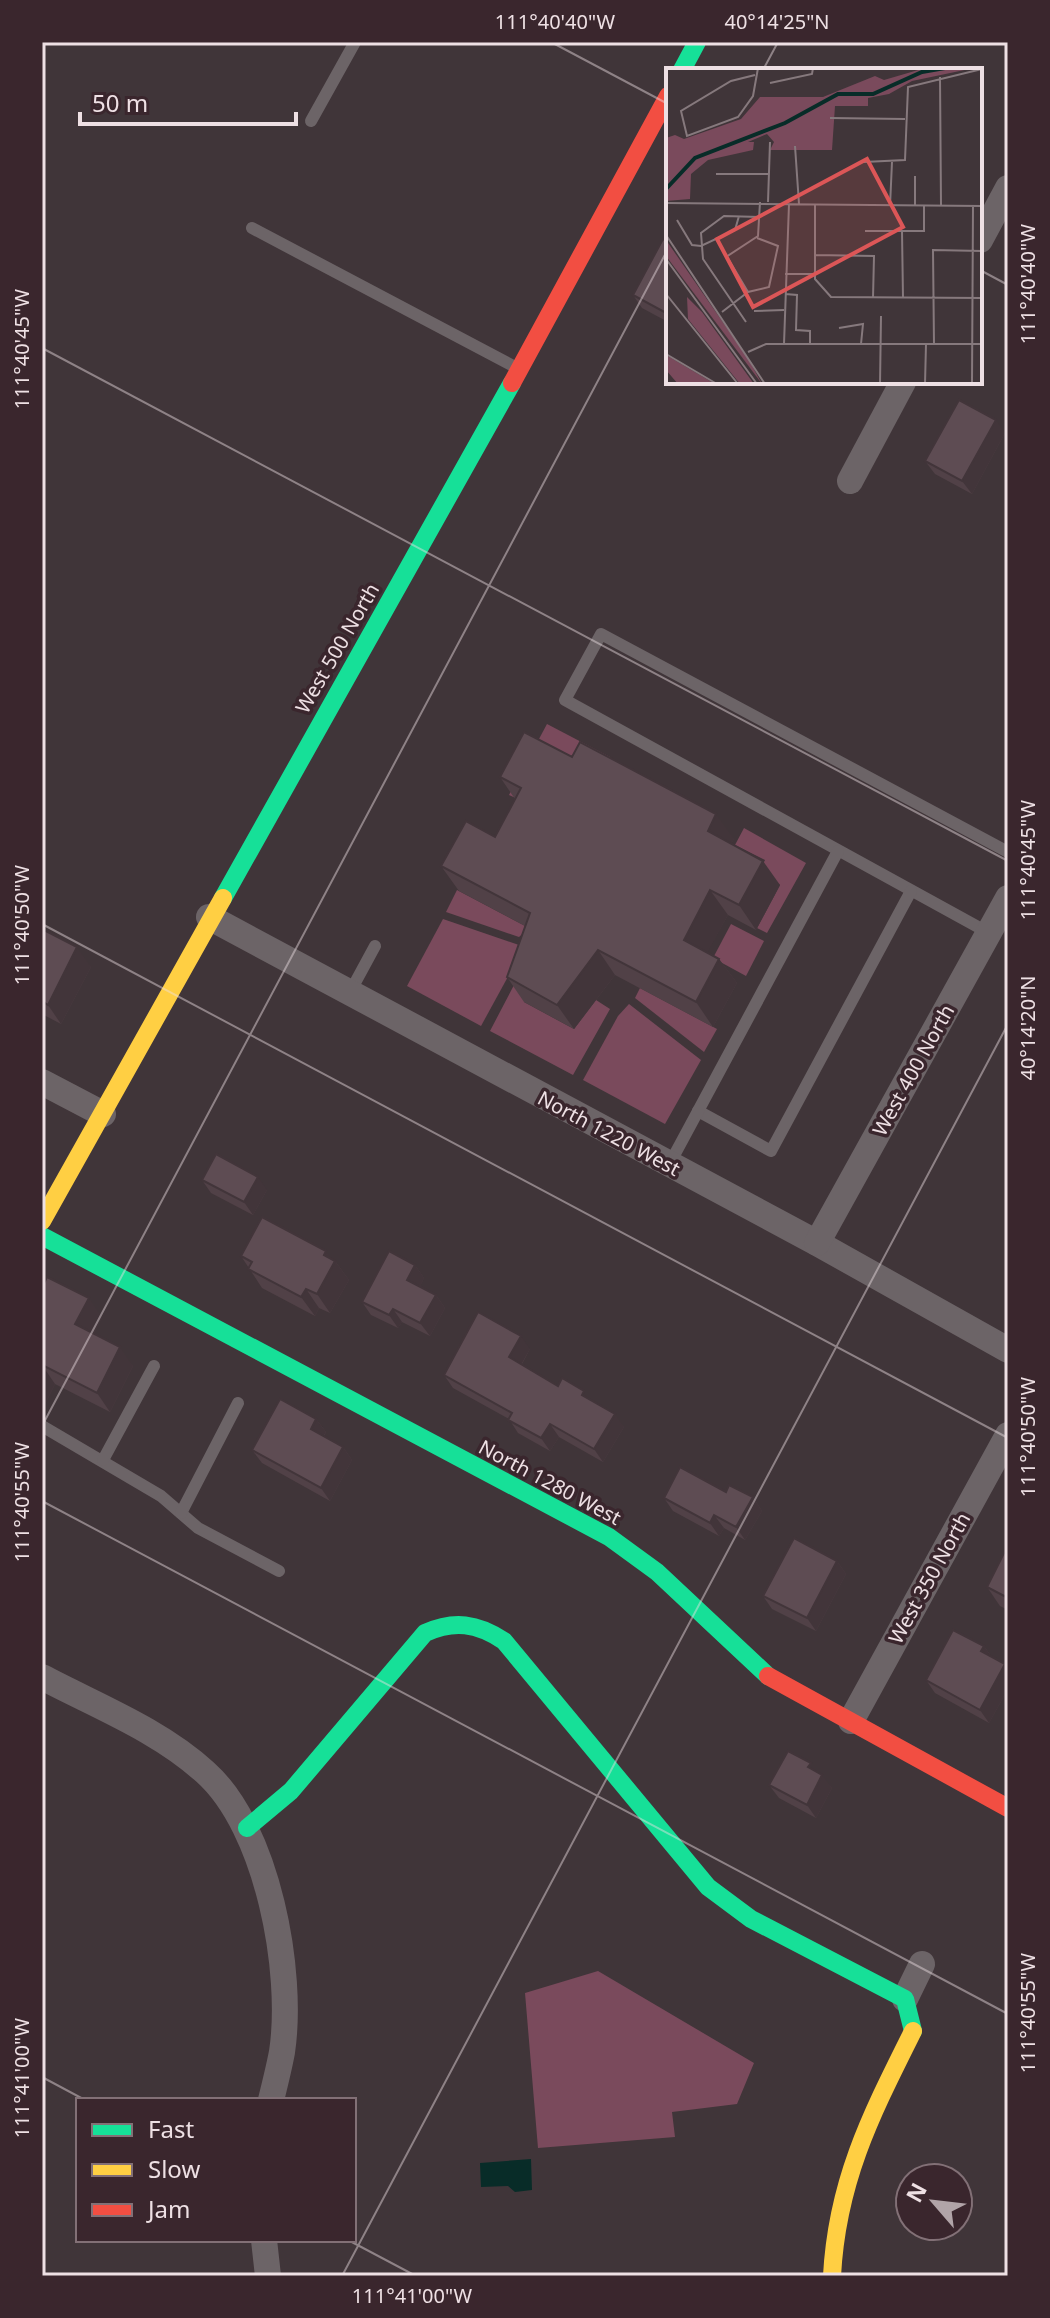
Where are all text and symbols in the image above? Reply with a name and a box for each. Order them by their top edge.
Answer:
text: 111°40'40"W [495,8,616,35]
text: 40°14'25"N [724,8,830,35]
inset map [666,68,982,384]
scale bar [80,76,296,126]
text: 50 m [92,86,148,119]
text: 111°40'40"W [1014,223,1041,344]
text: 111°40'45"W [8,288,35,409]
street label: West 500 North [289,578,385,718]
text: 111°40'45"W [1014,799,1041,920]
text: 111°40'50"W [8,864,35,985]
text: 40°14'20"N [1014,975,1041,1081]
street label: West 400 North [866,1000,960,1140]
street label: North 1220 West [533,1084,685,1182]
text: 111°40'50"W [1014,1376,1041,1497]
street label: North 1280 West [474,1433,626,1531]
text: 111°40'55"W [8,1441,35,1562]
street label: West 350 North [882,1508,976,1648]
text: 111°40'55"W [1014,1952,1041,2073]
text: 111°41'00"W [8,2017,35,2138]
legend [76,2098,356,2242]
text: Fast [148,2112,194,2145]
text: Slow [148,2152,200,2185]
north arrow [894,2162,974,2242]
text: N [898,2177,933,2207]
text: Jam [146,2192,190,2225]
text: 111°41'00"W [352,2282,473,2309]

